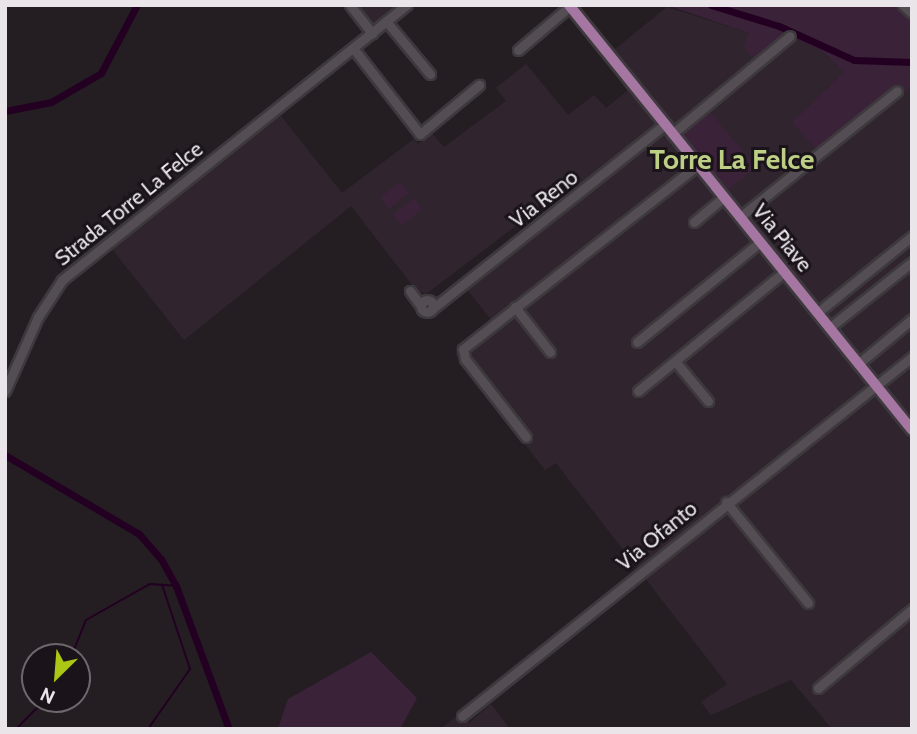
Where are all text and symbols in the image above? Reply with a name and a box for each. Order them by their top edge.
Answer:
street label: Strada Torre La Felce [50,137,208,271]
district label: Torre La Felce [649,142,815,176]
street label: Via Reno [505,165,583,233]
street label: Via Piave [747,199,817,277]
street label: Via Ofanto [612,496,702,576]
north arrow [21,643,91,713]
text: N [37,682,59,709]

